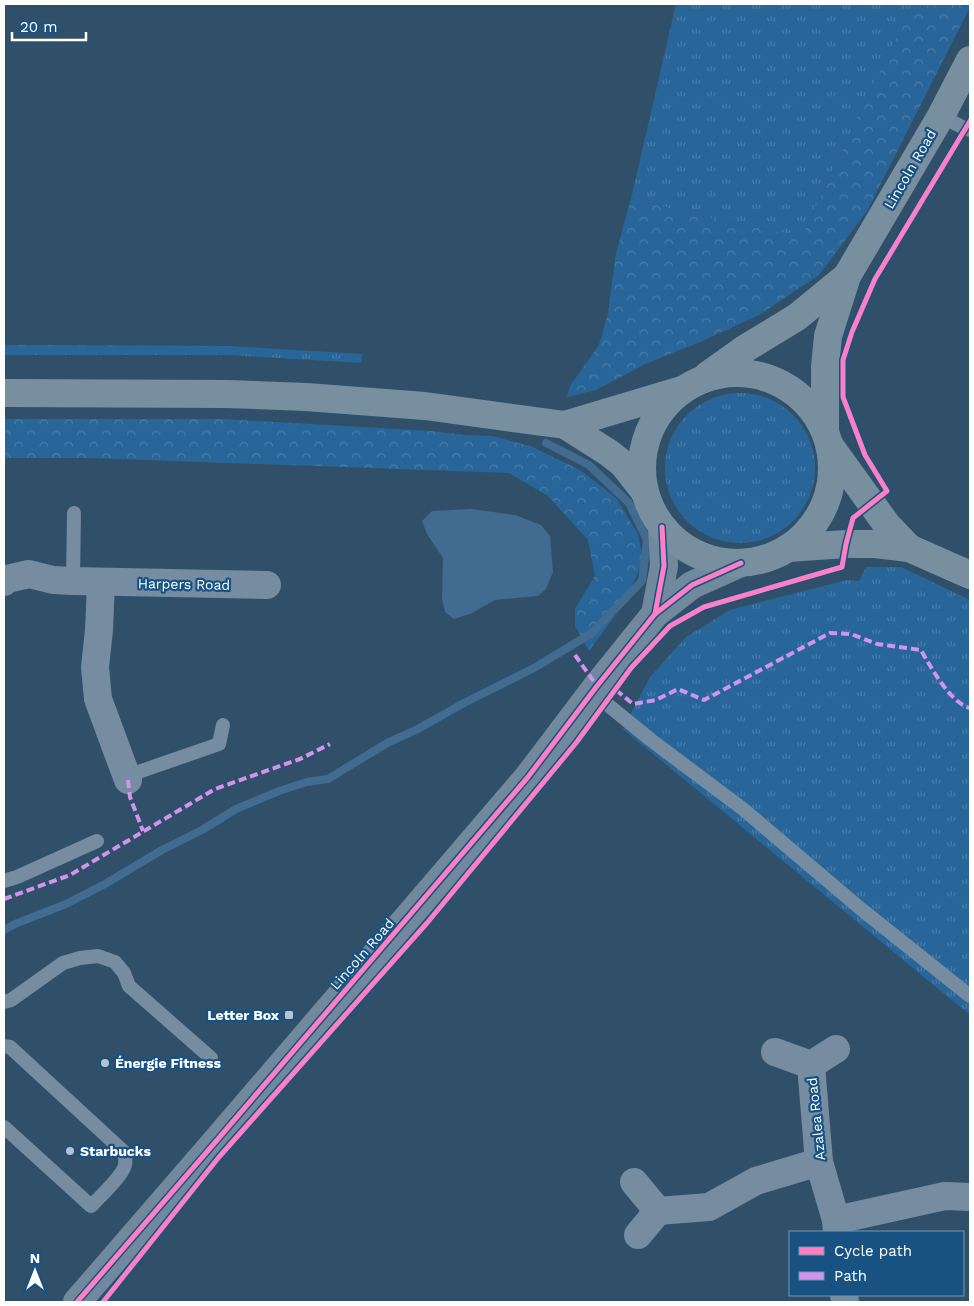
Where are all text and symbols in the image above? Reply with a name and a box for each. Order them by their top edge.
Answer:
scale bar [12,10,86,42]
text: 20 m [20,18,58,36]
street label: Lincoln Road [881,127,939,211]
street label: Harpers Road [138,575,230,593]
street label: Lincoln Road [327,915,397,993]
place label: Letter Box [207,1007,280,1023]
marker: Letter Box [283,1009,295,1021]
place label: Énergie Fitness [115,1055,222,1071]
marker: Énergie Fitness [99,1057,111,1069]
street label: Azalea Road [804,1077,828,1161]
place label: Starbucks [80,1143,151,1159]
marker: Starbucks [64,1145,76,1157]
legend [789,1231,964,1296]
text: Cycle path [834,1242,912,1260]
north arrow [10,1246,60,1296]
text: N [30,1250,40,1266]
text: Path [834,1267,867,1285]

